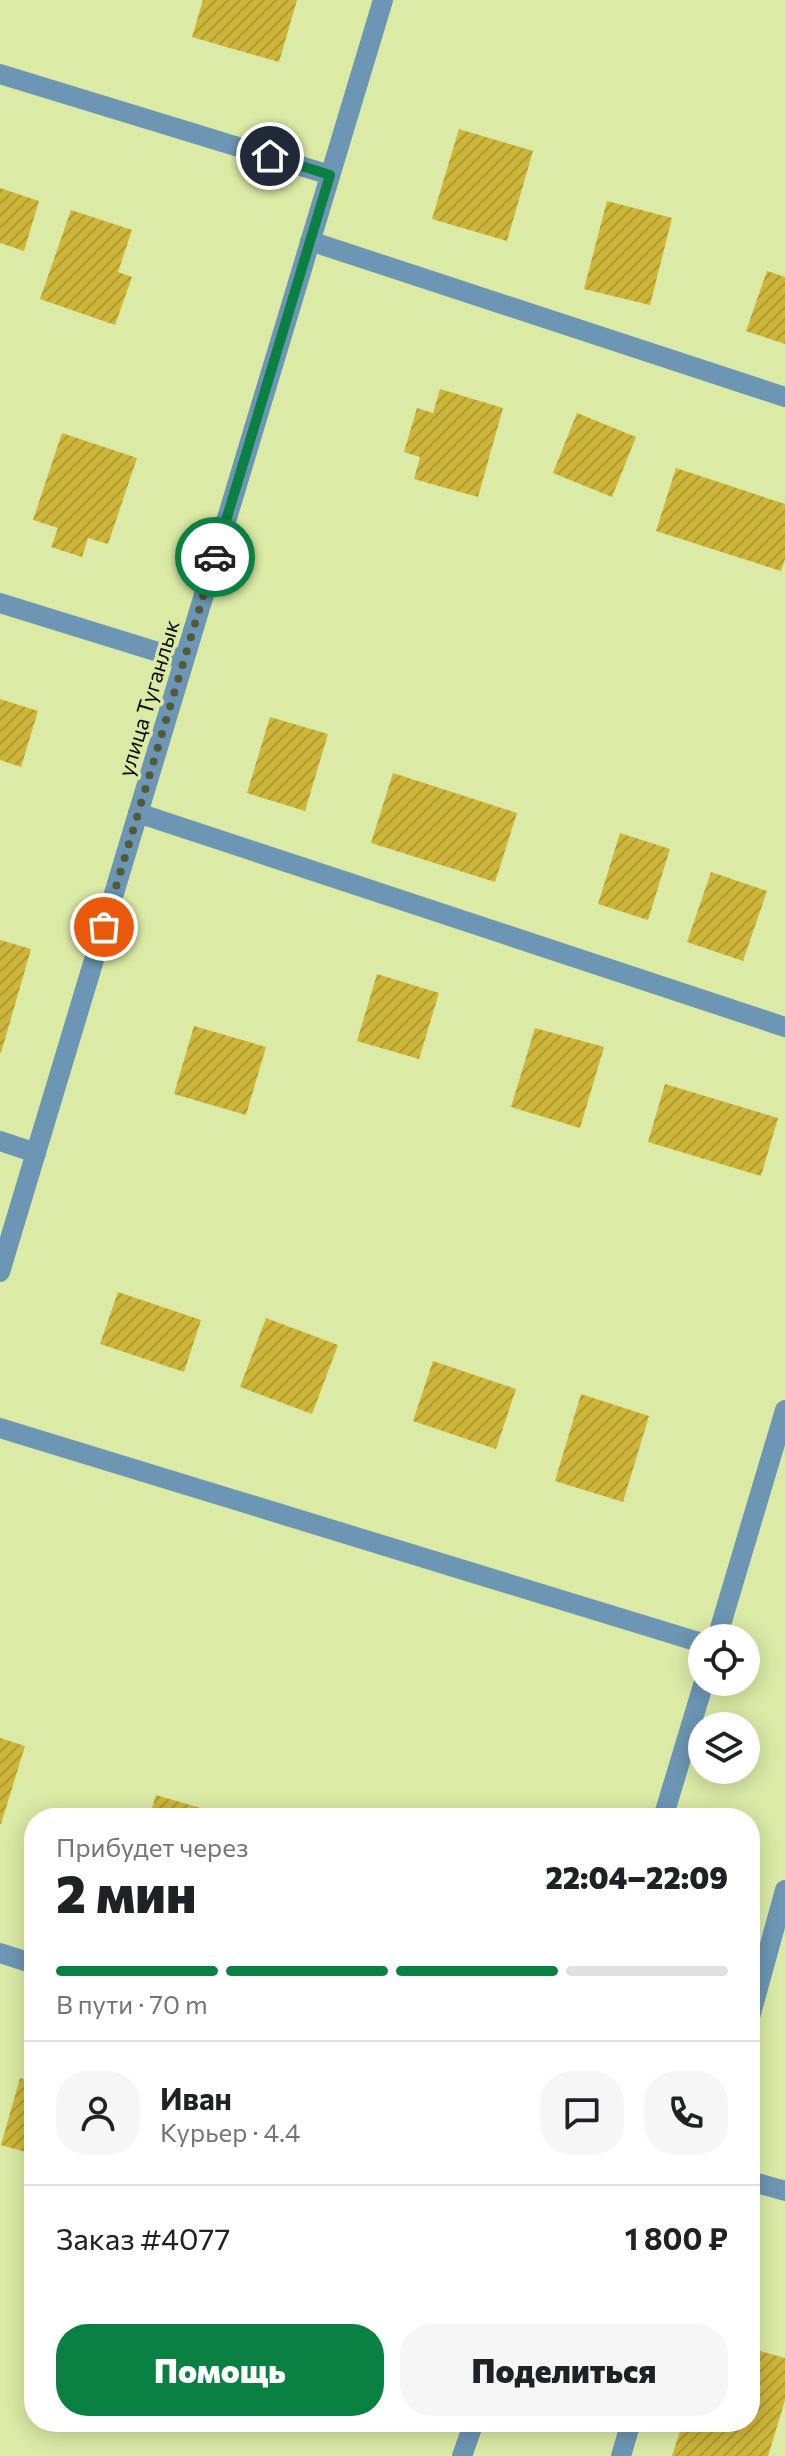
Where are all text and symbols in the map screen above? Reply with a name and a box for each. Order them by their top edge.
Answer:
pin [236,122,304,190]
icon: home [248,134,292,178]
courier [175,517,255,597]
icon: car [193,535,237,579]
street label: улица Туганлык [111,616,185,780]
pin [70,893,138,961]
icon: bag [82,905,126,949]
map controls [688,1624,760,1784]
button: locate [688,1624,760,1696]
button: layers [688,1712,760,1784]
text: Прибудет через [56,1831,249,1862]
text: 22:04–22:09 [545,1858,728,1895]
text: 2 мин [56,1860,196,1924]
text: В пути · 70 m [56,1988,208,2019]
button: person [56,2071,140,2155]
button: chat [540,2071,624,2155]
button: phone [644,2071,728,2155]
text: Иван [160,2079,232,2116]
text: Курьер · 4.4 [160,2116,300,2147]
text: Заказ #4077 [56,2219,230,2256]
text: 1 800 ₽ [625,2219,728,2256]
button: Помощь [56,2324,384,2416]
button: Поделиться [400,2324,728,2416]

